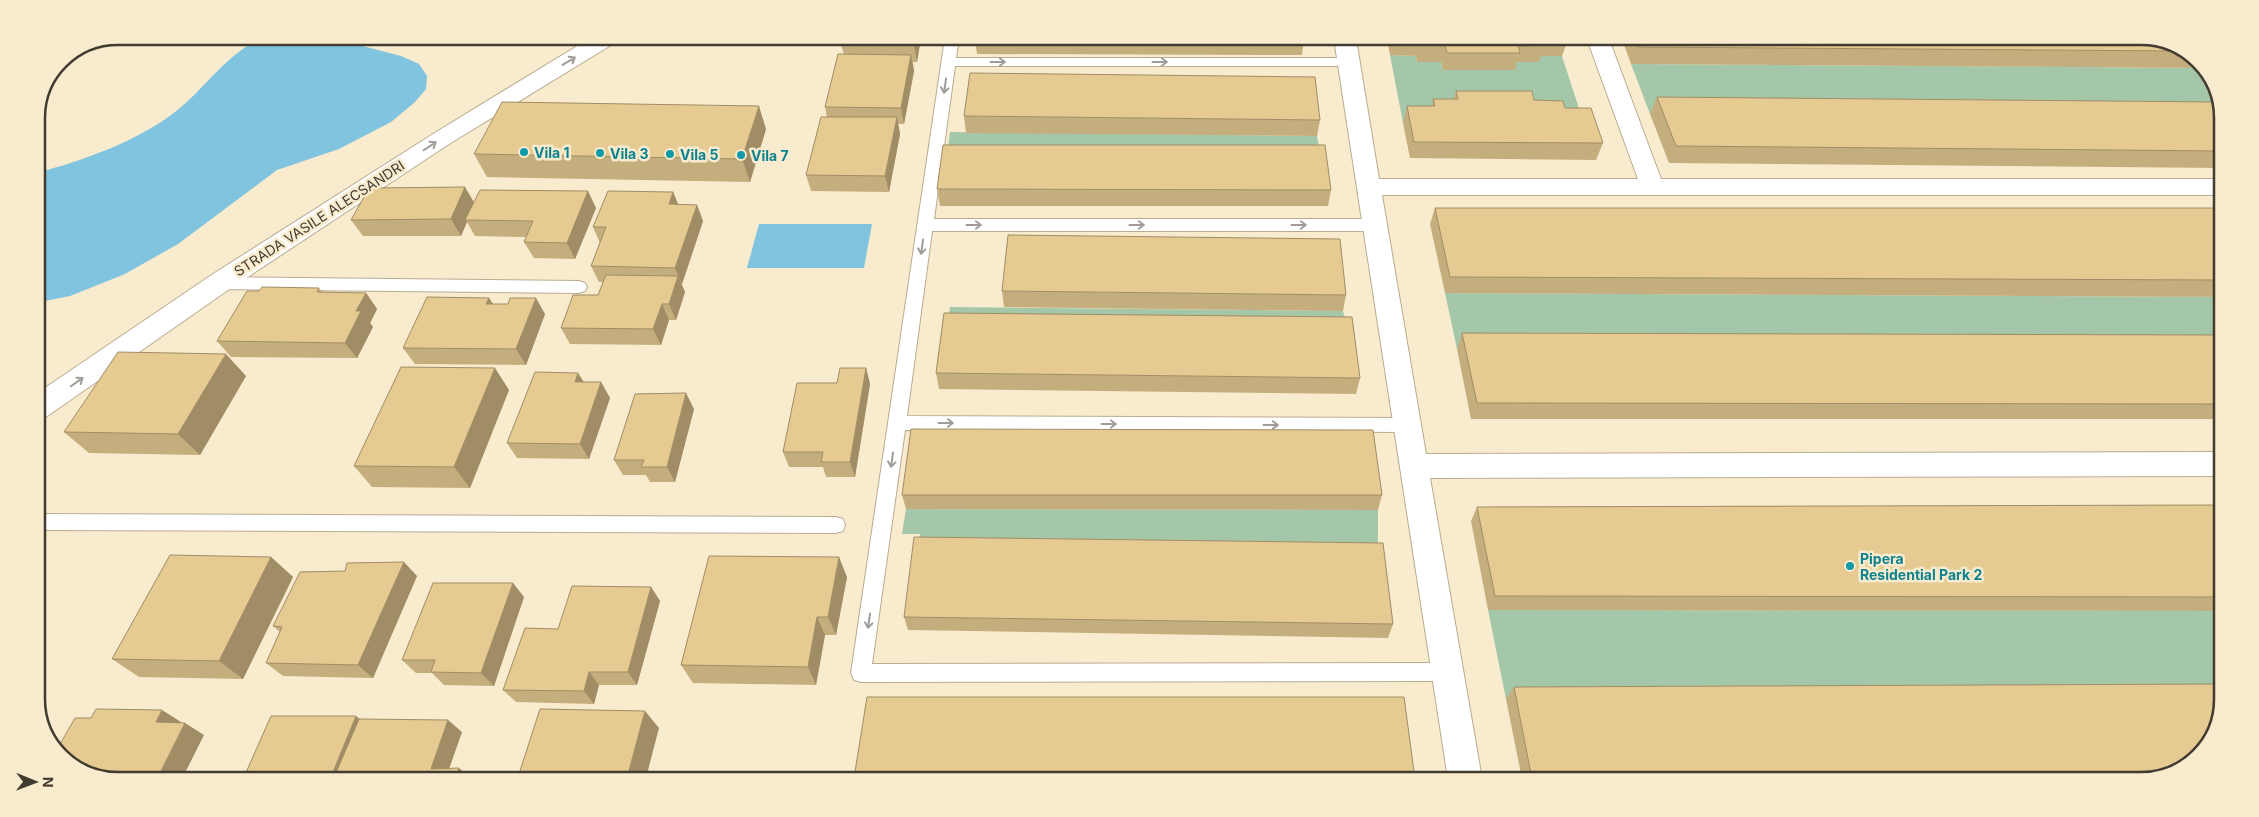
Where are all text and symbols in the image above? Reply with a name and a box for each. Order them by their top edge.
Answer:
one-way arrow [561,56,575,66]
one-way arrow [989,57,1005,67]
one-way arrow [1152,57,1168,67]
one-way arrow [940,78,950,94]
one-way arrow [423,141,437,151]
place label: Vila 1 [534,144,570,161]
place label: Vila 3 [610,145,649,162]
marker: Vila 1 [518,146,530,158]
place label: Vila 5 [680,146,718,163]
marker: Vila 3 [594,147,606,159]
place label: Vila 7 [751,147,789,164]
marker: Vila 5 [664,148,676,160]
marker: Vila 7 [735,149,747,161]
street label: STRADA VASILE ALECSANDRI [231,157,407,279]
one-way arrow [966,220,982,230]
one-way arrow [1128,220,1145,230]
one-way arrow [1291,220,1307,230]
one-way arrow [917,239,927,255]
one-way arrow [69,377,83,387]
one-way arrow [938,418,954,428]
one-way arrow [1100,419,1117,429]
one-way arrow [1263,420,1279,430]
one-way arrow [887,452,897,468]
place label: Pipera Residential Park 2 [1860,550,1982,583]
marker: Pipera Residential Park 2 [1844,560,1856,572]
one-way arrow [863,612,873,628]
north arrow [10,757,60,807]
text: N [40,777,57,788]

